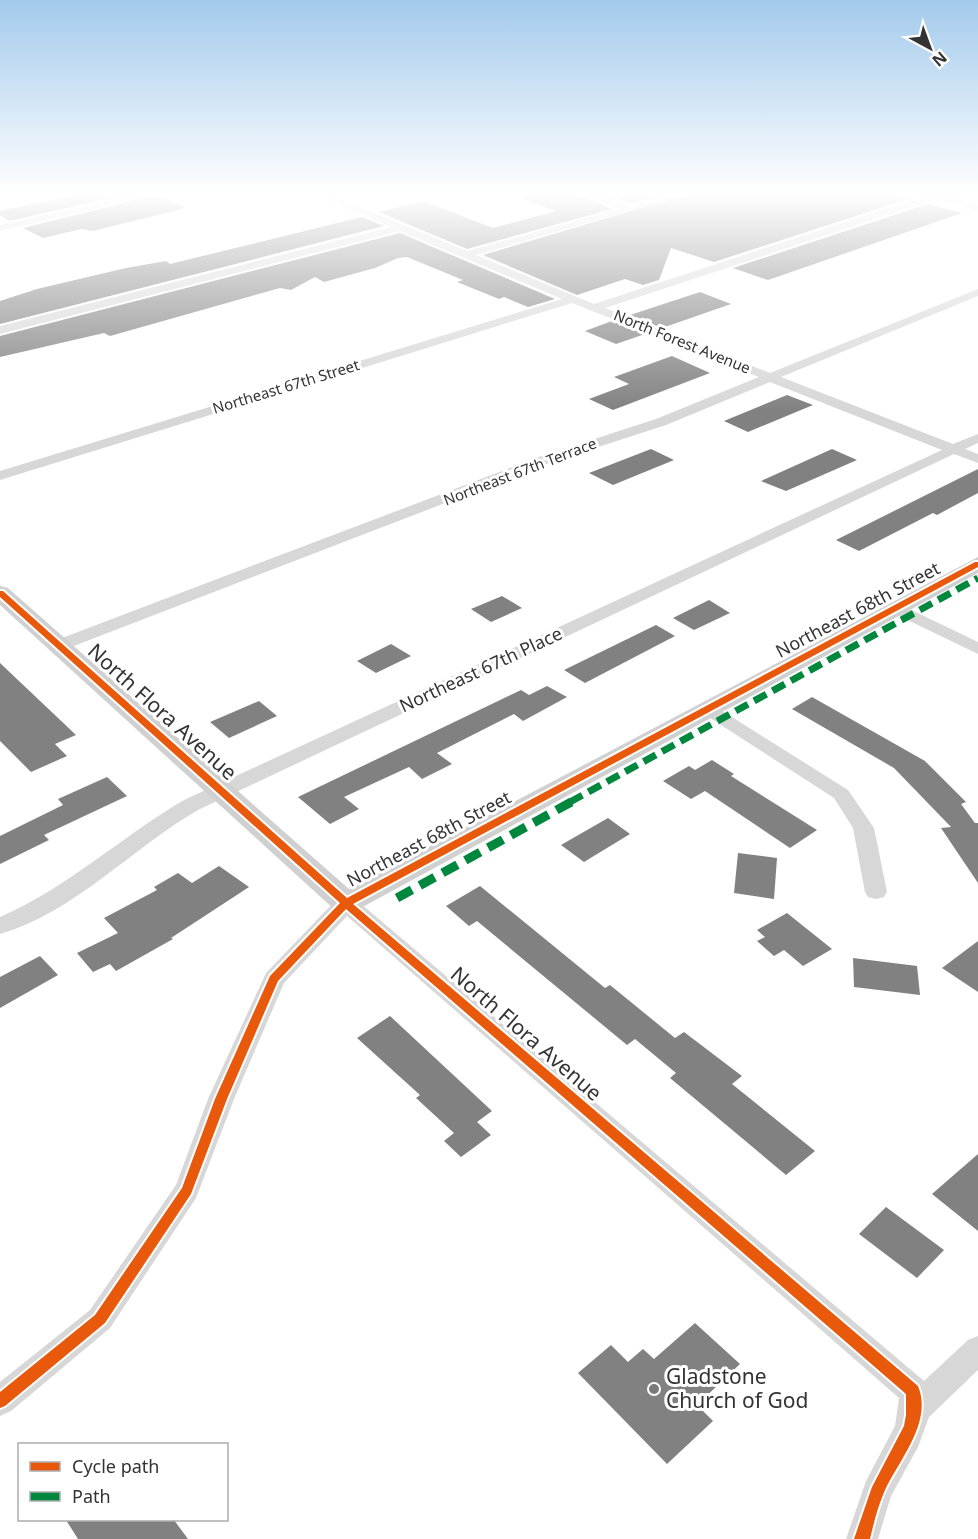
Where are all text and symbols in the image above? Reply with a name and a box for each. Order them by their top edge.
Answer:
north arrow [900,18,960,78]
text: N [928,47,952,72]
street label: North Forest Avenue [611,305,754,378]
street label: Northeast 67th Street [210,354,362,418]
street label: Northeast 67th Terrace [440,433,599,510]
street label: Northeast 68th Street [771,555,944,663]
street label: Northeast 67th Place [395,621,566,717]
street label: North Flora Avenue [82,637,243,786]
street label: Northeast 68th Street [342,784,515,892]
street label: North Flora Avenue [445,960,608,1107]
place label: Gladstone Church of God [666,1362,808,1414]
marker: Gladstone Church of God [647,1382,661,1396]
legend [18,1443,228,1521]
text: Cycle path [72,1454,159,1478]
text: Path [72,1484,111,1508]

